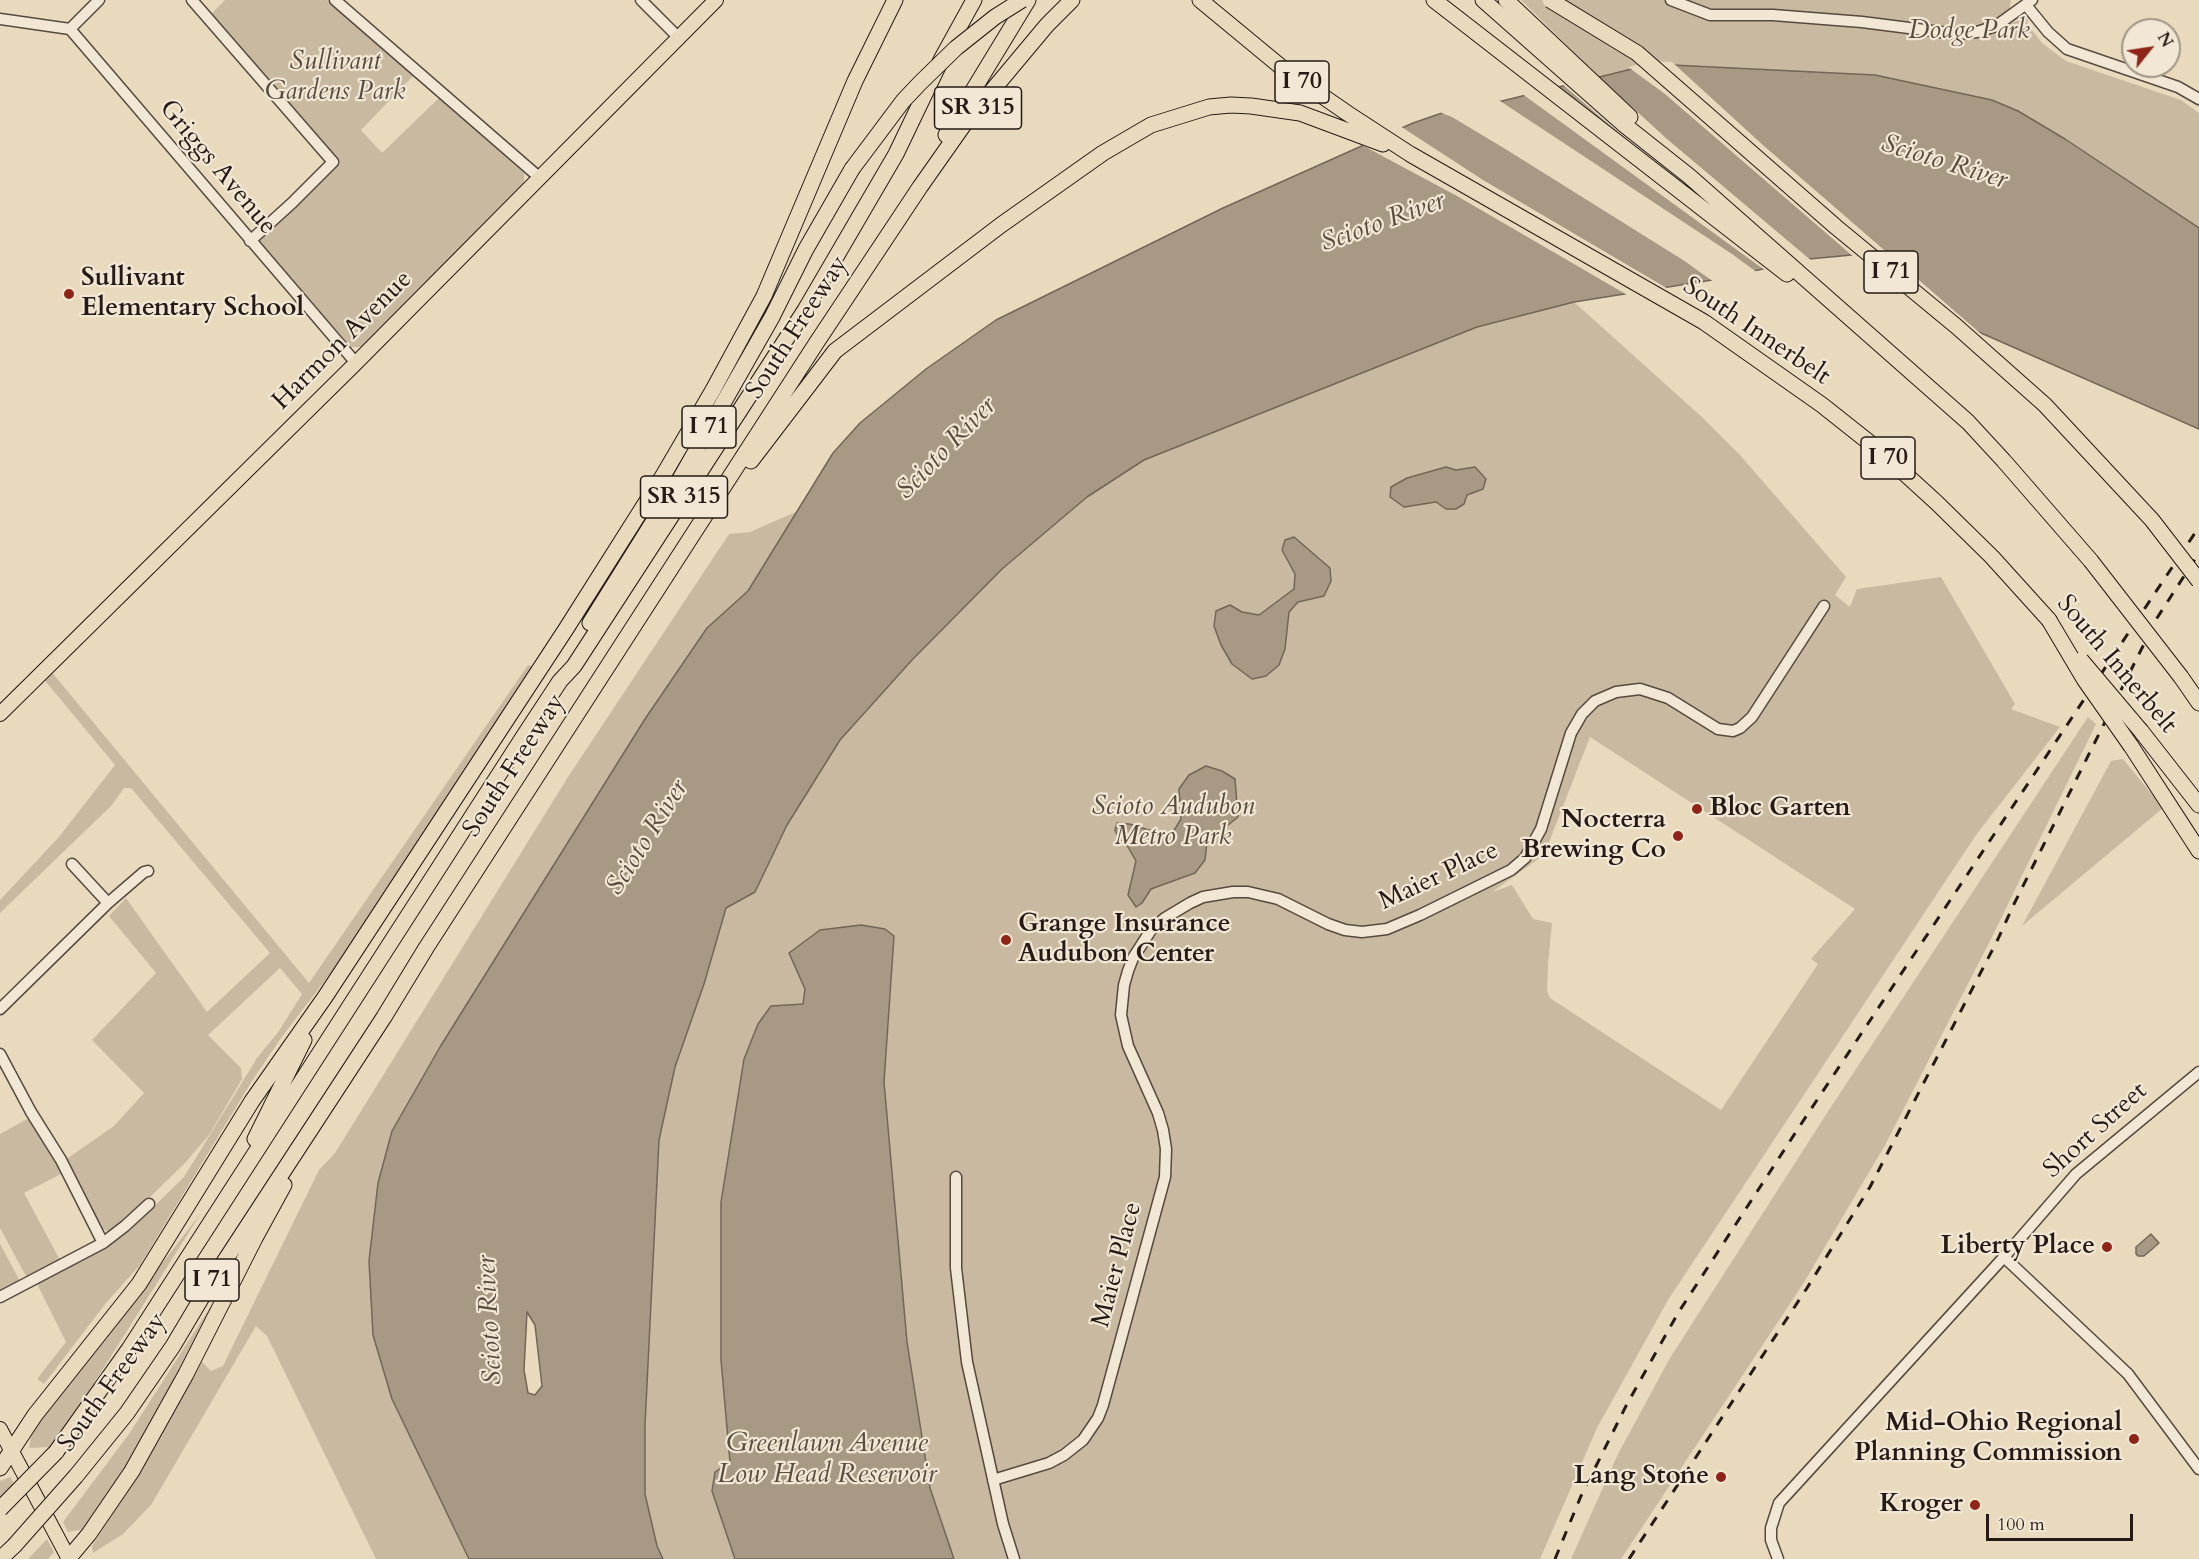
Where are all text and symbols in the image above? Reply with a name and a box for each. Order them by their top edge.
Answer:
park label: Dodge Park [1908,16,2030,48]
north arrow [2121,18,2181,78]
text: N [2152,28,2178,52]
park label: Sullivant Gardens Park [265,47,405,108]
road number: I 70 [1275,61,1329,103]
road number: SR 315 [934,87,1022,129]
street label: Griggs Avenue [152,94,282,242]
water label: Scioto River [1877,129,2011,197]
water label: Scioto River [1316,186,1450,260]
street label: South Freeway [740,251,856,405]
road number: I 71 [1864,251,1918,293]
place label: Sullivant Elementary School [81,263,304,324]
street label: Harmon Avenue [267,265,419,417]
street label: South Innerbelt [1676,271,1836,393]
marker: Sullivant Elementary School [62,287,76,301]
water label: Scioto River [890,391,1004,507]
road number: I 71 [682,406,736,448]
road number: I 70 [1861,437,1915,479]
road number: SR 315 [640,476,728,518]
street label: South Innerbelt [2049,589,2183,741]
street label: South Freeway [457,689,573,843]
water label: Scioto River [600,774,696,902]
park label: Scioto Audubon Metro Park [1092,792,1254,854]
place label: Bloc Garten [1709,793,1851,825]
marker: Bloc Garten [1690,802,1704,816]
place label: Nocterra Brewing Co [1522,805,1666,867]
marker: Nocterra Brewing Co [1671,829,1685,843]
street label: Maier Place [1374,836,1504,918]
place label: Grange Insurance Audubon Center [1018,909,1231,970]
marker: Grange Insurance Audubon Center [999,933,1013,947]
street label: Short Street [2038,1076,2154,1186]
street label: Maier Place [1086,1199,1150,1331]
place label: Liberty Place [1940,1231,2095,1263]
marker: Liberty Place [2100,1240,2114,1254]
water label: Scioto River [471,1254,511,1386]
road number: I 71 [185,1259,239,1301]
street label: South Freeway [52,1307,174,1459]
place label: Mid-Ohio Regional Planning Commission [1854,1408,2122,1470]
water label: Greenlawn Avenue Low Head Reservoir [717,1429,937,1492]
marker: Mid-Ohio Regional Planning Commission [2127,1432,2141,1446]
place label: Lang Stone [1574,1461,1709,1493]
marker: Lang Stone [1714,1470,1728,1484]
place label: Kroger [1879,1489,1963,1521]
marker: Kroger [1968,1498,1982,1512]
scale bar [1989,1502,2136,1540]
text: 100 m [1997,1512,2045,1537]

